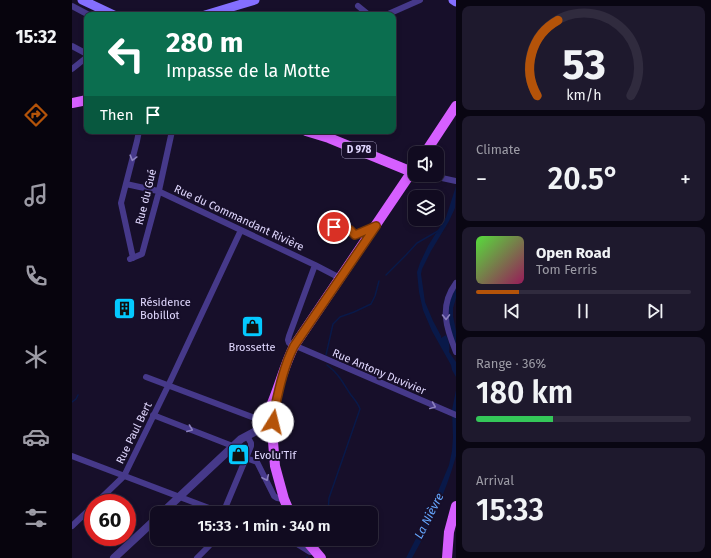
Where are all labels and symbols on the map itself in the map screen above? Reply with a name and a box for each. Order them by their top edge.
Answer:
road number: D 978 [342,142,376,158]
one-way arrow [129,154,138,161]
street label: Rue du Gué [133,168,159,226]
street label: Rue du Commandant Rivière [172,182,306,254]
pin [317,210,351,244]
building icon: Résidence Bobillot [112,295,138,321]
place label: Résidence Bobillot [140,296,191,322]
shop icon: Brossette [239,314,265,340]
one-way arrow [442,314,450,320]
place label: Brossette [229,341,275,354]
street label: Rue Antony Duvivier [330,346,428,398]
street label: Rue Paul Bert [113,400,155,466]
position arrow [252,401,294,443]
one-way arrow [430,401,437,409]
one-way arrow [186,425,193,433]
shop icon: Evolu'Tif [225,442,251,468]
place label: Evolu'Tif [254,449,297,462]
one-way arrow [261,474,269,482]
water label: La Nièvre [412,491,446,541]
speed limit sign: 60 [84,494,136,546]

